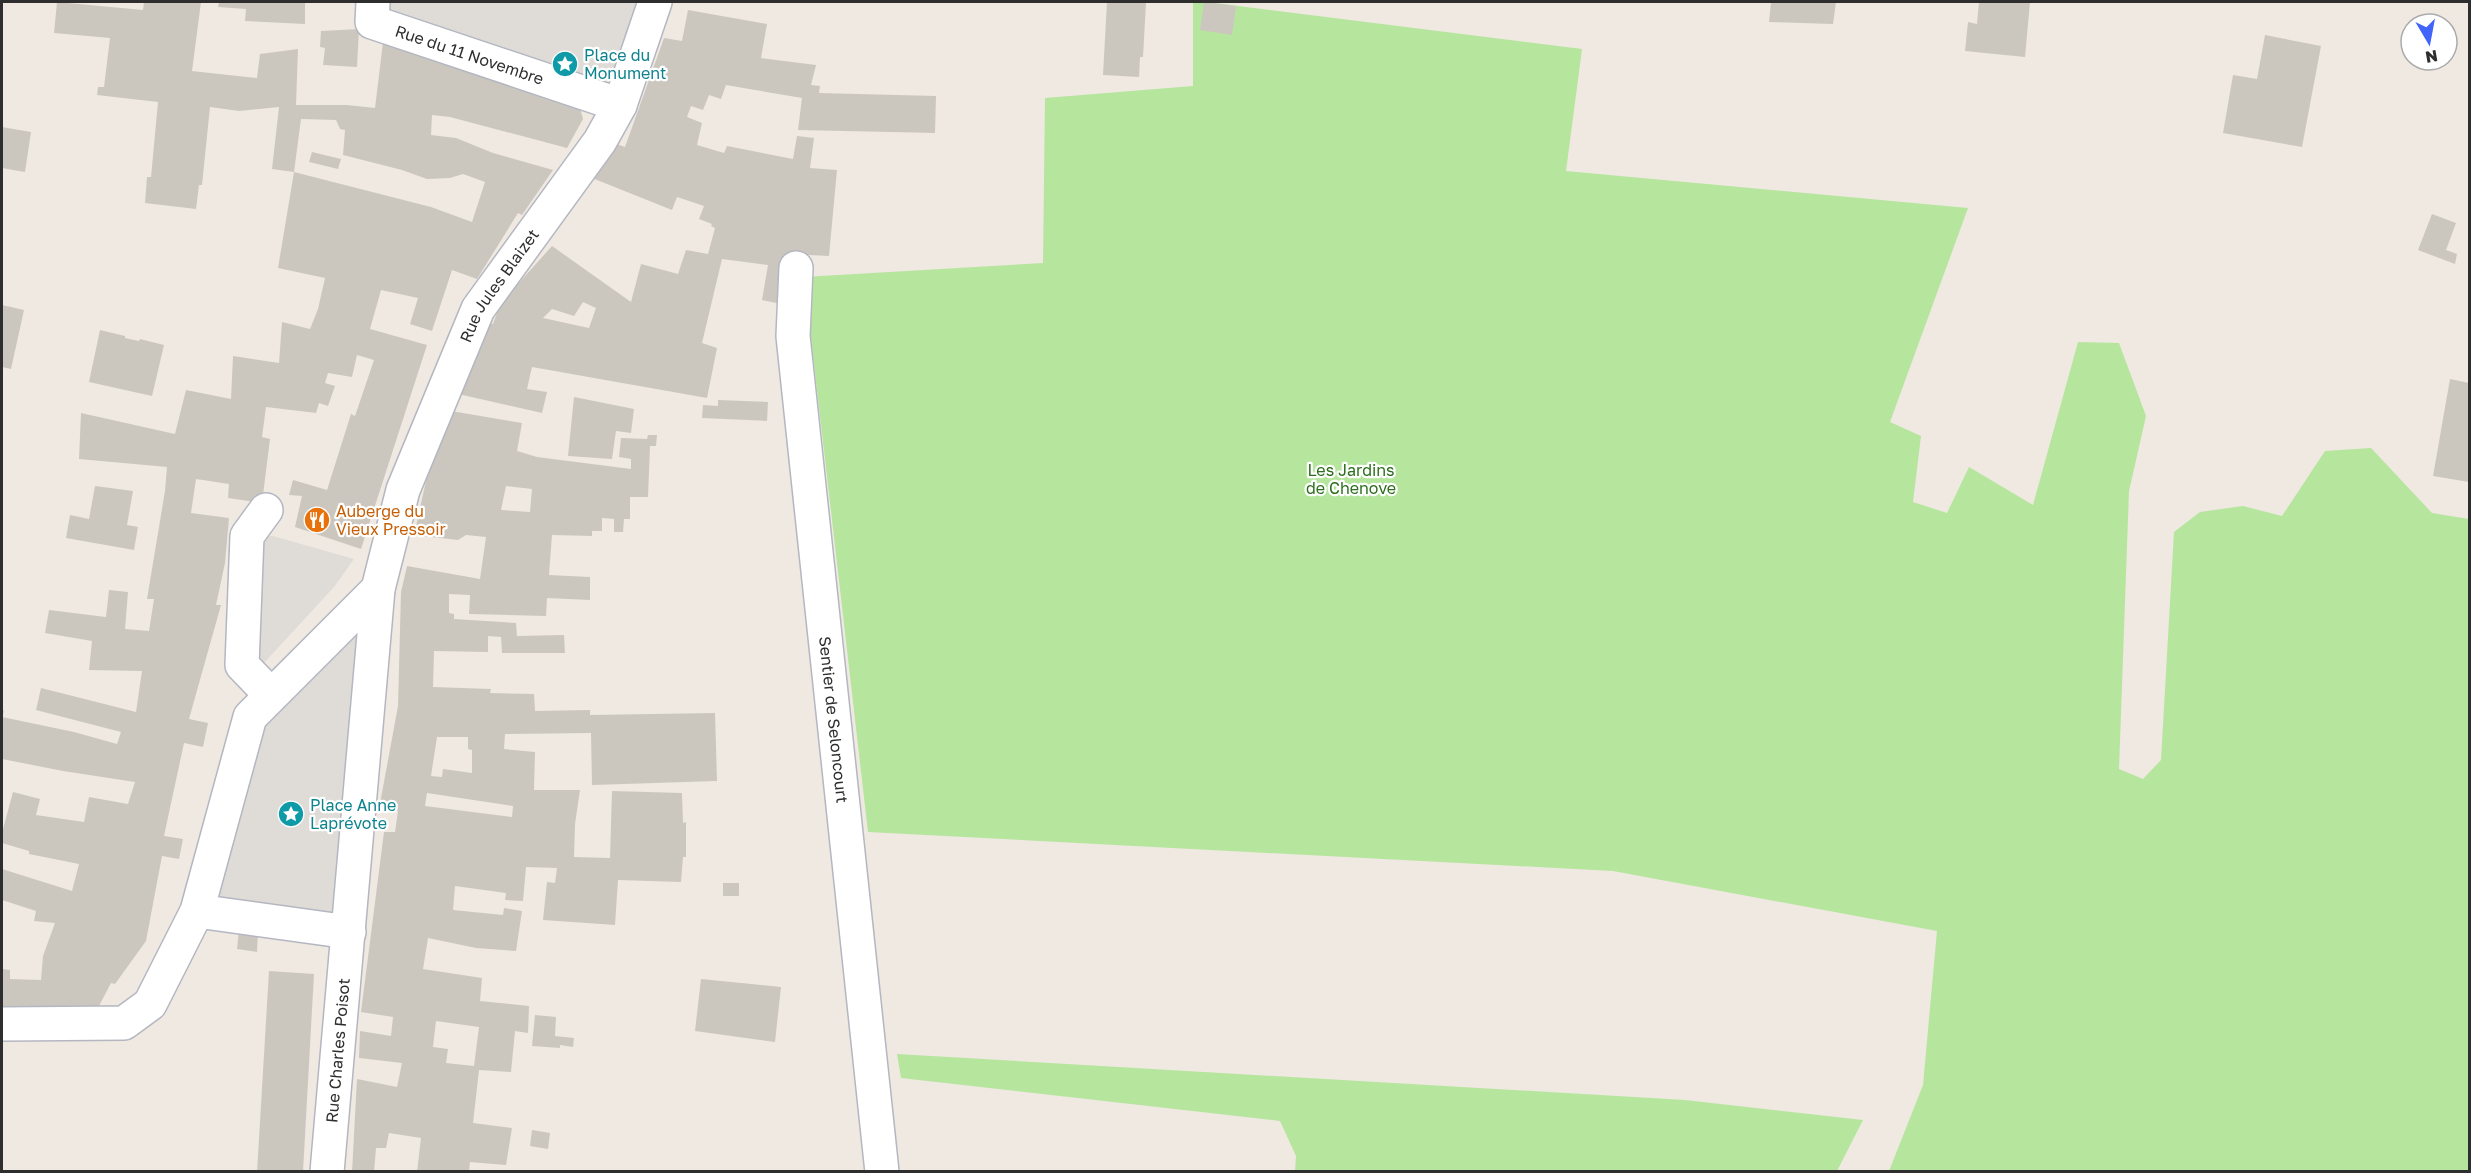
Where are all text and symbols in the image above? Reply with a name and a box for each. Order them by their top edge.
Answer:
north arrow [2399,12,2459,72]
street label: Rue du 11 Novembre [393,21,547,89]
place label: Place du Monument [584,45,666,83]
text: N [2424,46,2439,68]
place icon: Place du Monument [550,49,580,79]
street label: Rue Jules Blaizet [455,225,543,345]
park label: Les Jardins de Chenove [1306,460,1396,498]
place label: Auberge du Vieux Pressoir [336,501,446,539]
restaurant icon: Auberge du Vieux Pressoir [302,505,332,535]
street label: Sentier de Seloncourt [815,635,853,804]
place label: Place Anne Laprévote [310,795,396,833]
place icon: Place Anne Laprévote [276,799,306,829]
street label: Rue Charles Poisot [321,977,354,1124]

